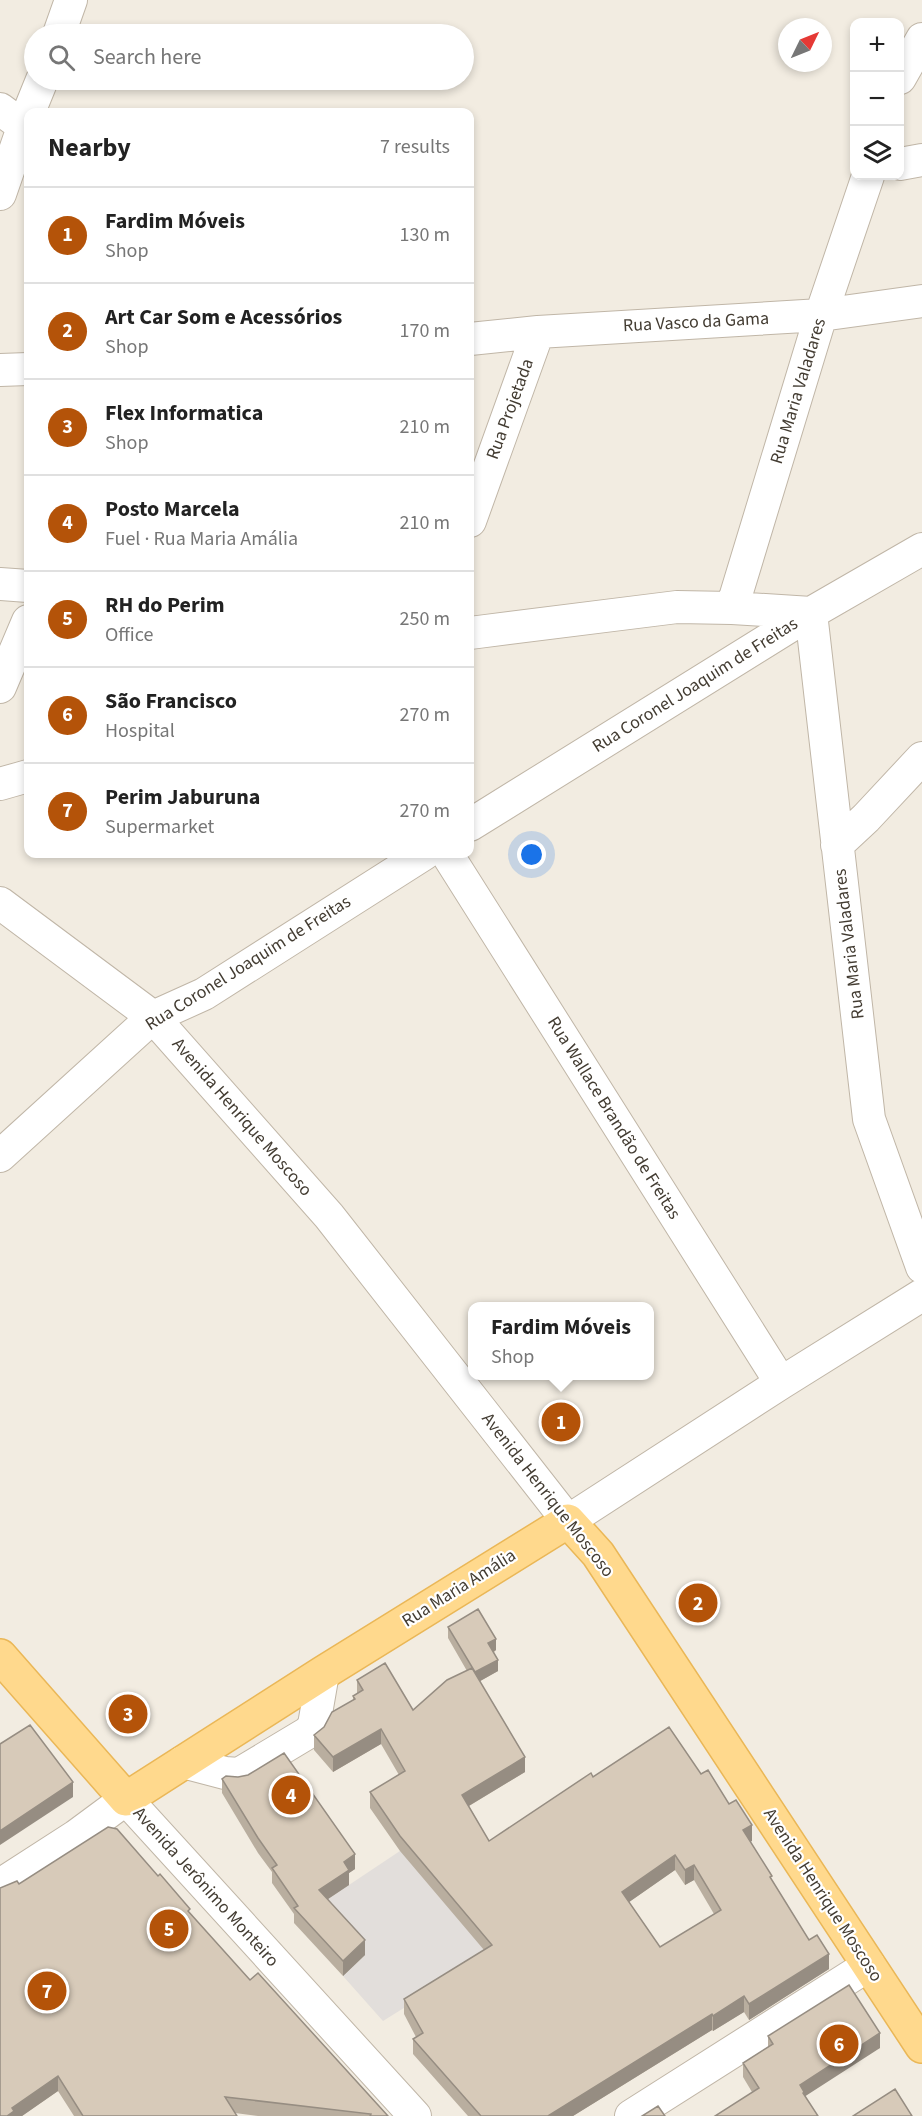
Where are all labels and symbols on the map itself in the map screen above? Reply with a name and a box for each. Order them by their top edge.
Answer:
north arrow [778,18,832,72]
street label: Rua Vasco da Gama [622,306,770,338]
street label: Rua Maria Valadares [764,315,832,467]
street label: Rua Projetada [480,355,540,463]
street label: Rua Coronel Joaquim de Freitas [587,611,803,759]
your location [517,840,546,869]
street label: Rua Maria Valadares [827,867,871,1021]
street label: Rua Coronel Joaquim de Freitas [140,889,356,1037]
street label: Rua Wallace Brandão de Freitas [541,1012,687,1224]
street label: Avenida Henrique Moscoso [166,1032,318,1202]
pin: 1 [542,1400,580,1444]
street label: Avenida Henrique Moscoso [476,1408,620,1582]
street label: Rua Maria Amália [397,1543,521,1633]
pin: 2 [678,1580,718,1626]
pin: 3 [108,1692,148,1736]
pin: 4 [272,1772,310,1818]
street label: Avenida Jerônimo Monteiro [127,1802,285,1972]
street label: Avenida Henrique Moscoso [757,1803,889,1987]
pin: 5 [150,1906,188,1952]
pin: 7 [28,1968,66,2014]
pin: 6 [820,2022,858,2066]

